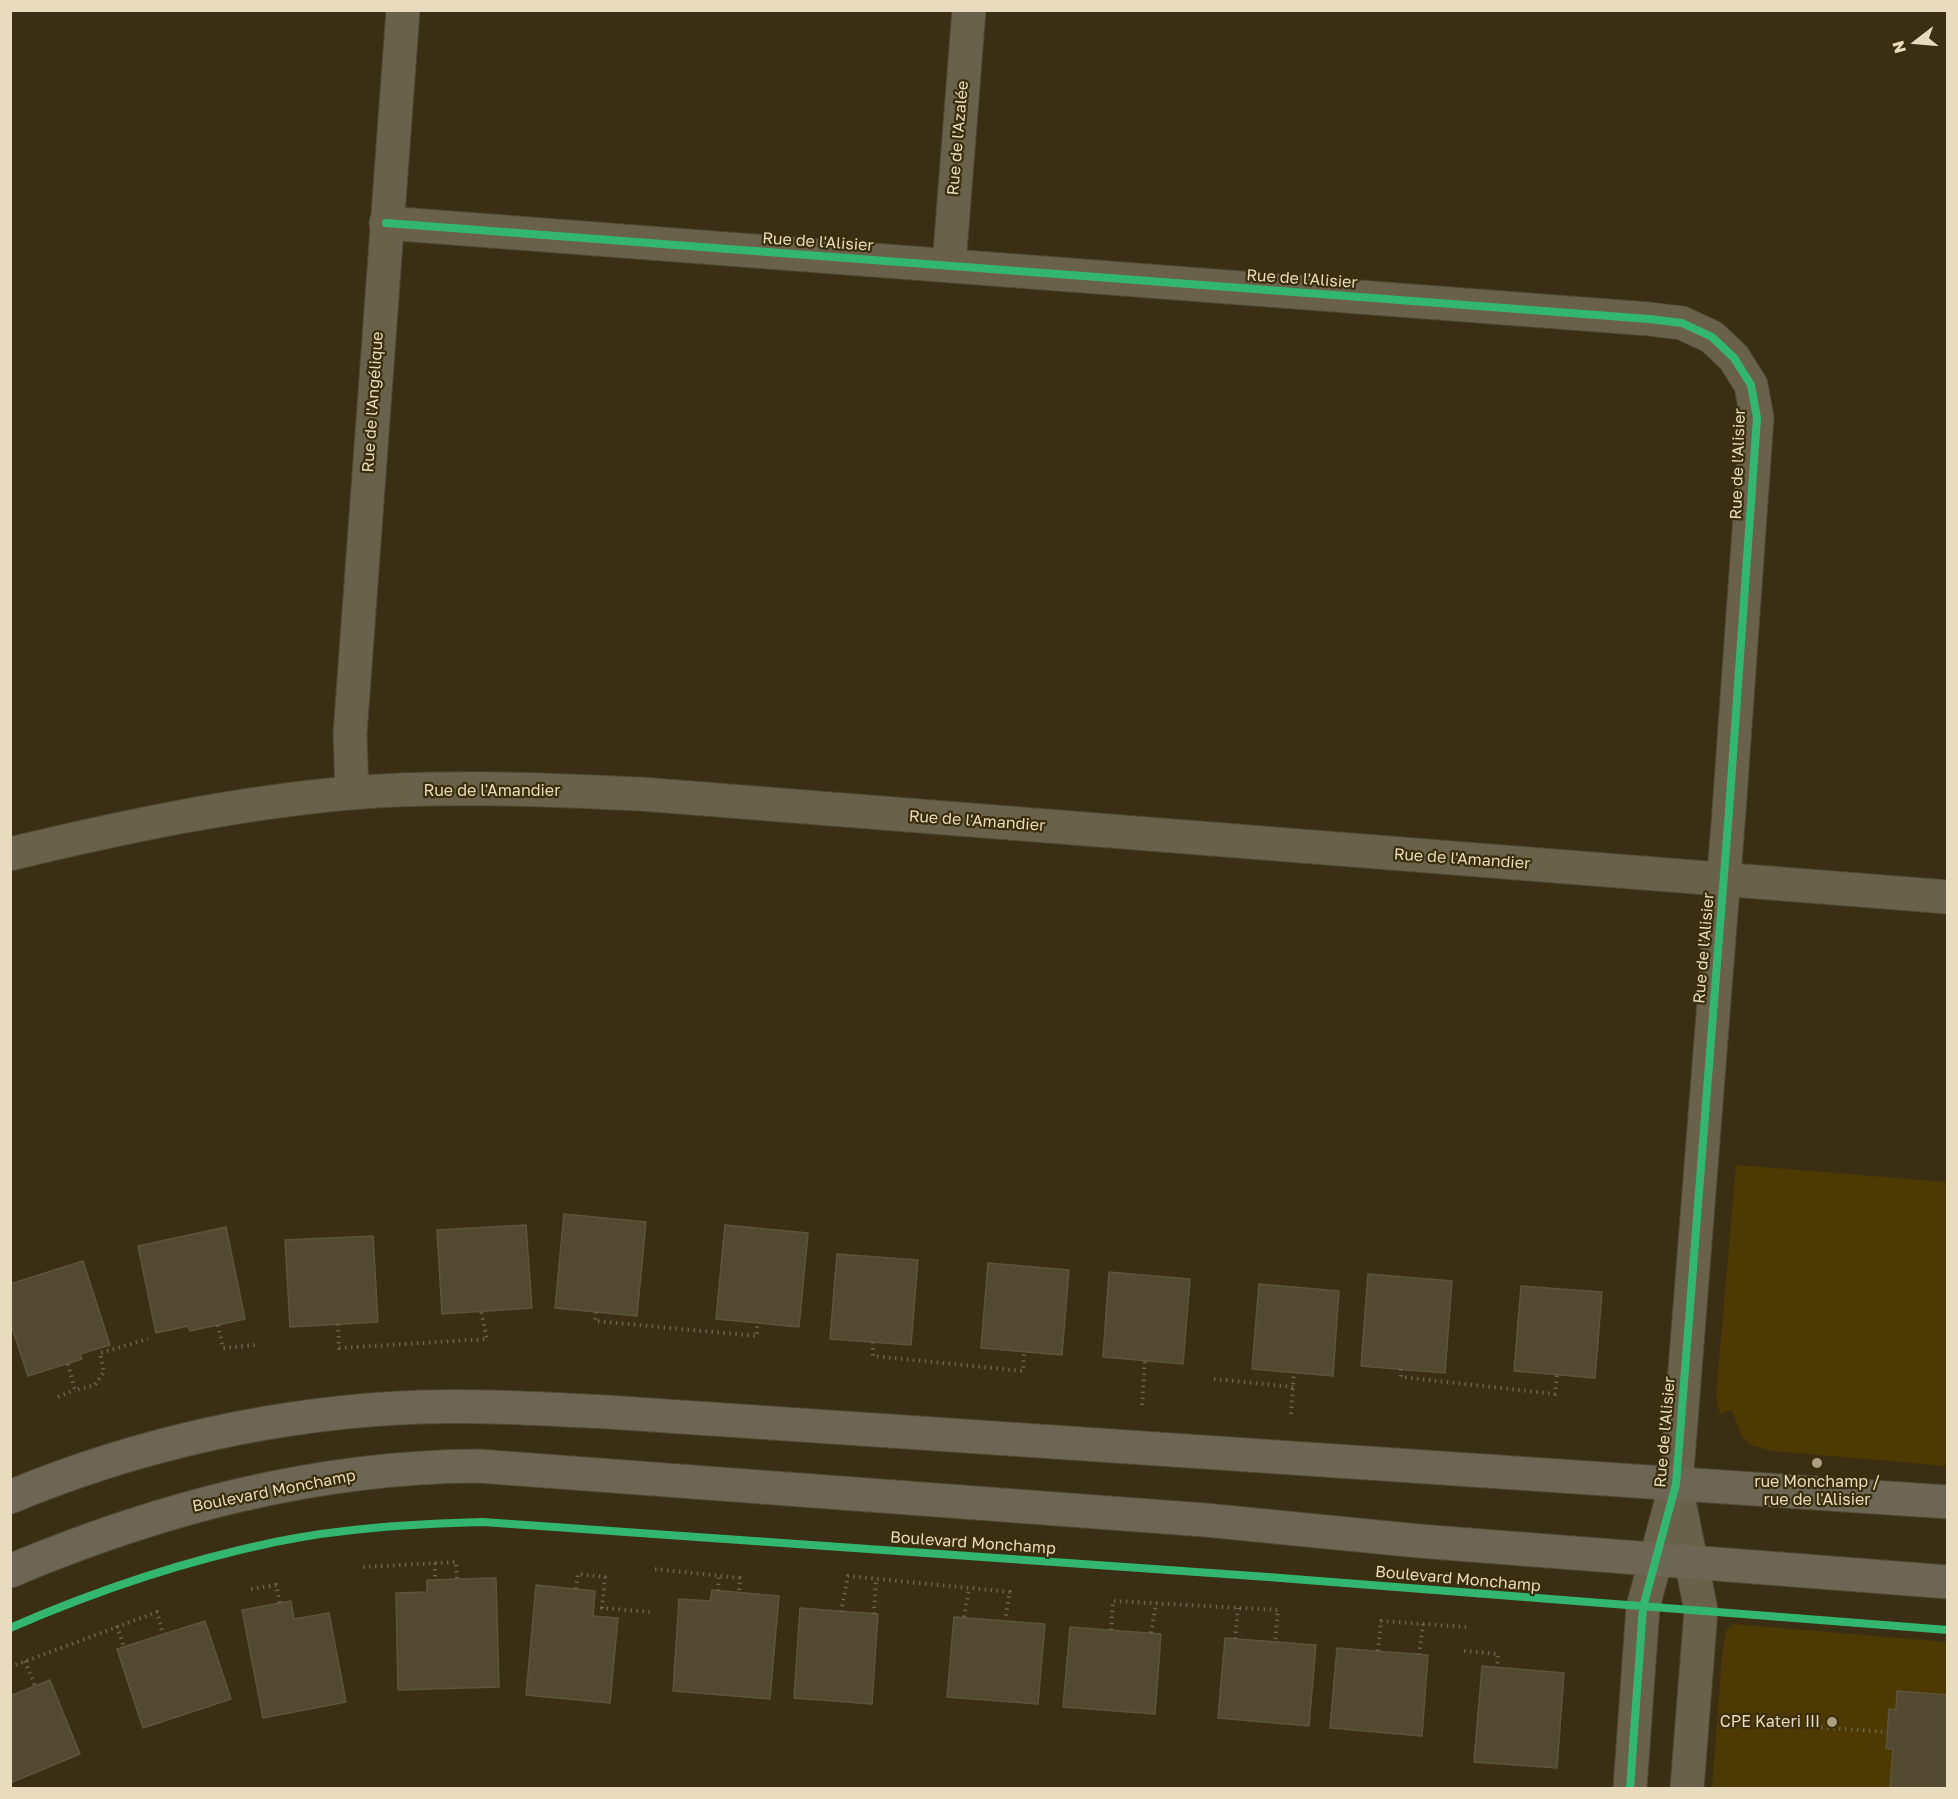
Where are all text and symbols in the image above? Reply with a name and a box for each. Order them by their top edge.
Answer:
north arrow [1886,12,1946,72]
text: N [1887,38,1910,56]
street label: Rue de l'Azalée [943,80,973,196]
street label: Rue de l'Alisier [762,229,874,255]
street label: Rue de l'Alisier [1246,266,1358,292]
street label: Rue de l'Angélique [358,331,388,473]
street label: Rue de l'Alisier [1726,408,1750,520]
street label: Rue de l'Amandier [424,781,560,801]
street label: Rue de l'Amandier [908,807,1046,835]
street label: Rue de l'Amandier [1393,845,1531,873]
street label: Rue de l'Alisier [1690,892,1718,1004]
street label: Rue de l'Alisier [1651,1376,1679,1488]
marker: rue Monchamp / rue de l'Alisier [1810,1456,1824,1470]
street label: Boulevard Monchamp [191,1466,357,1516]
place label: rue Monchamp / rue de l'Alisier [1754,1472,1880,1510]
street label: Boulevard Monchamp [889,1528,1057,1558]
street label: Boulevard Monchamp [1374,1562,1542,1596]
place label: CPE Kateri III [1720,1712,1820,1732]
marker: CPE Kateri III [1825,1715,1839,1729]

